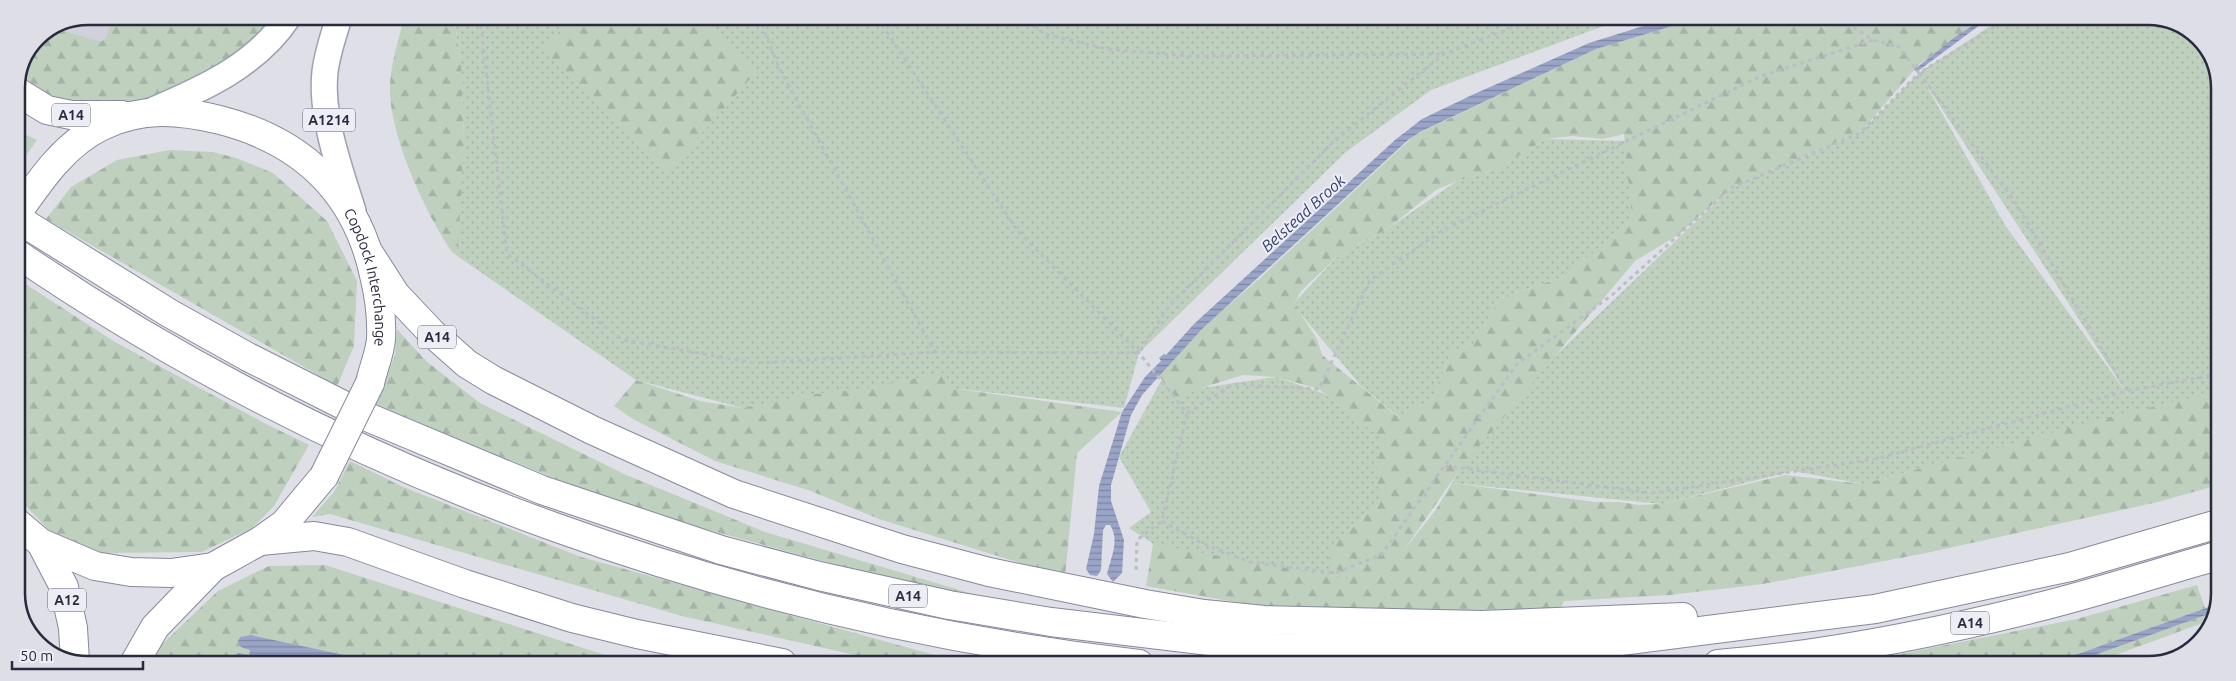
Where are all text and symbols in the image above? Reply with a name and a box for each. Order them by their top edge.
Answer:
road number: A14 [52,104,90,126]
road number: A1214 [303,108,355,132]
water label: Belstead Brook [1257,170,1349,255]
street label: Copdock Interchange [341,205,390,348]
road number: A14 [418,326,456,348]
road number: A14 [889,584,927,608]
road number: A12 [48,588,86,612]
road number: A14 [1951,612,1989,634]
scale bar [12,638,144,670]
text: 50 m [20,647,53,664]

